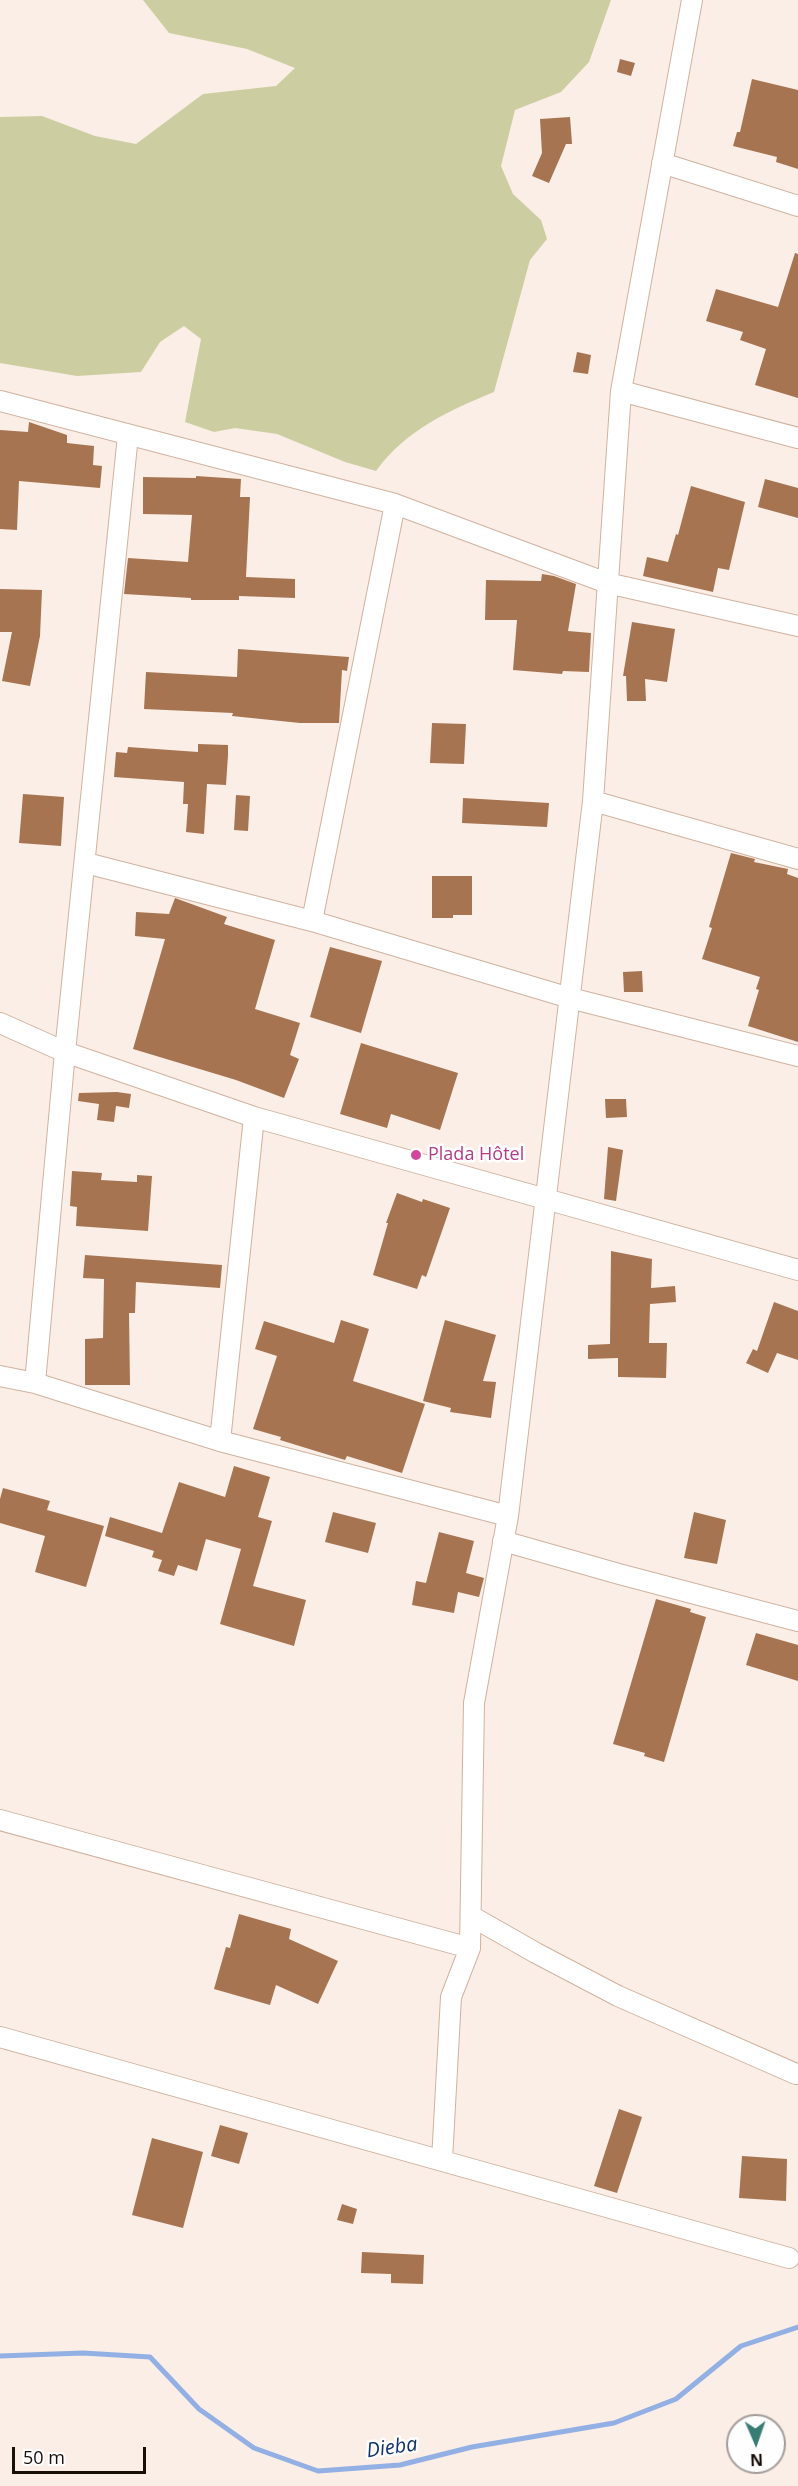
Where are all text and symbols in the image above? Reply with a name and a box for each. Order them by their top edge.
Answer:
place label: Plada Hôtel [428,1144,524,1166]
marker: Plada Hôtel [409,1148,423,1162]
north arrow [726,2414,786,2474]
water label: Dieba [365,2433,419,2463]
scale bar [15,2435,148,2473]
text: 50 m [23,2445,65,2469]
text: N [750,2449,763,2471]

